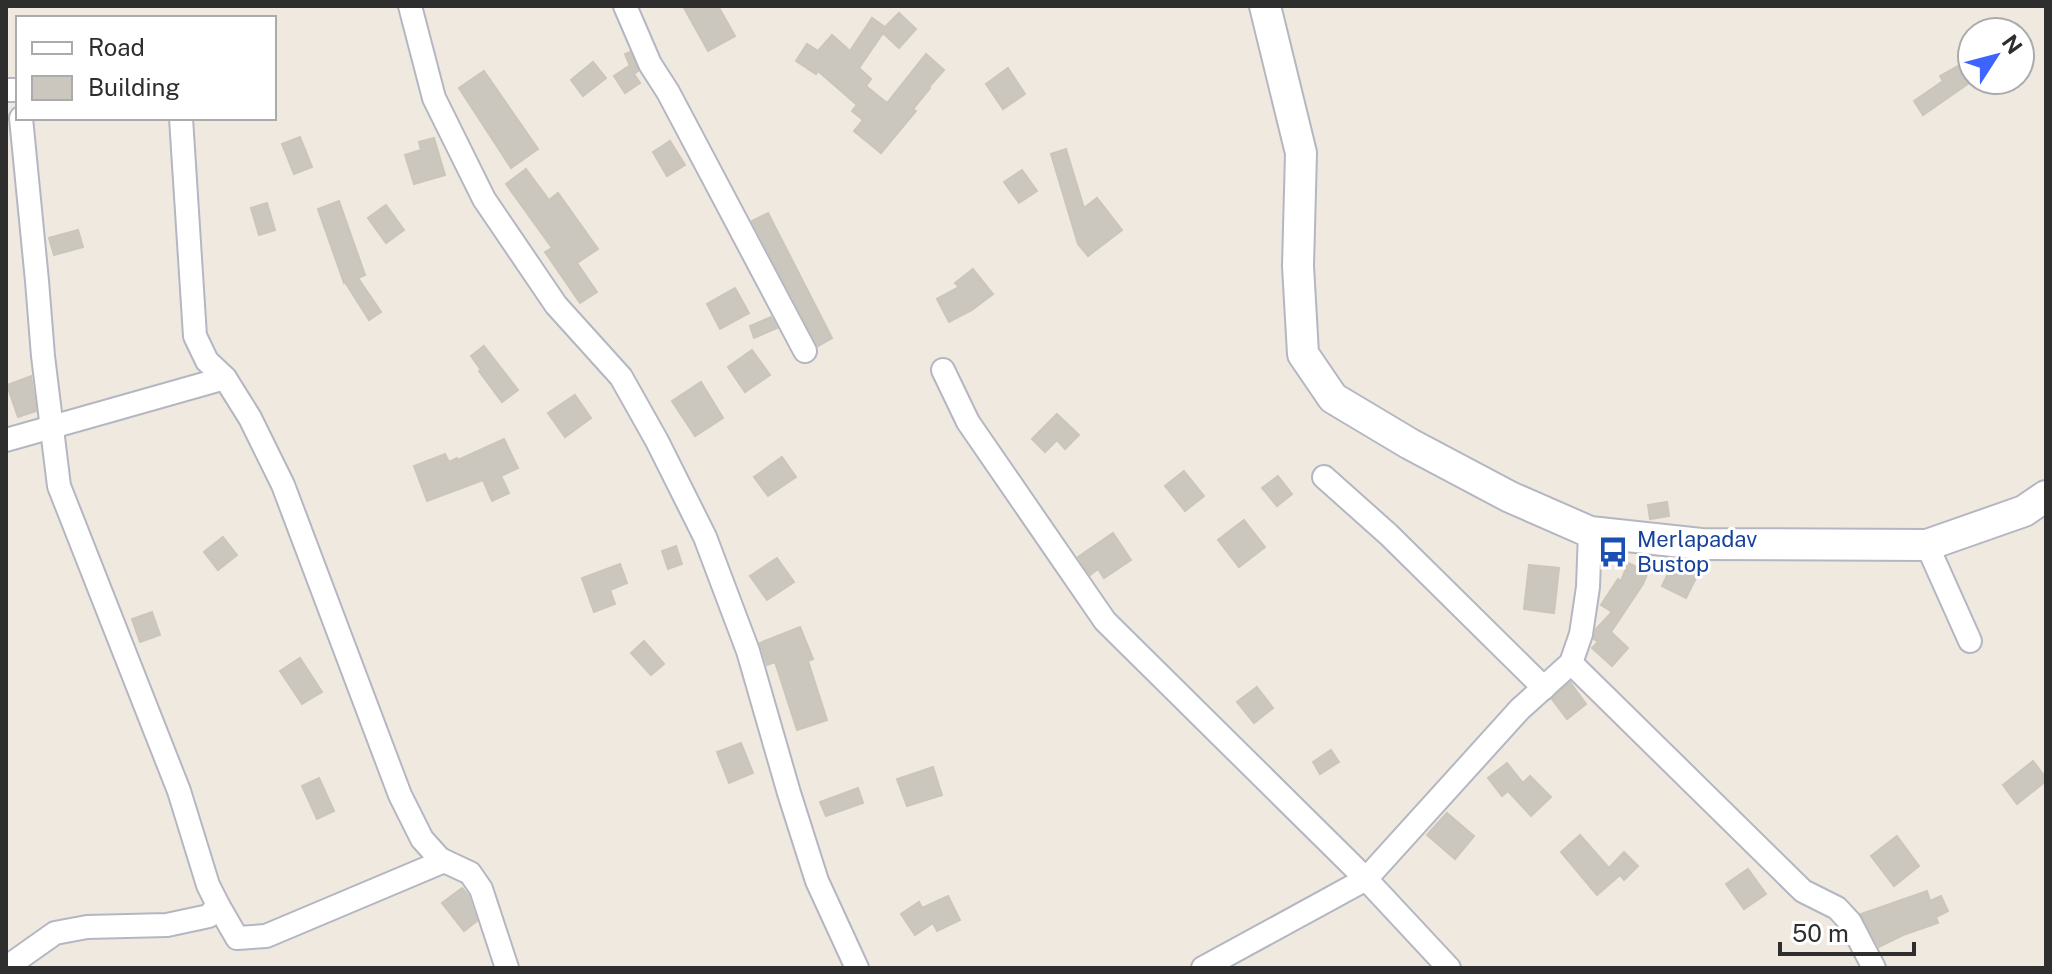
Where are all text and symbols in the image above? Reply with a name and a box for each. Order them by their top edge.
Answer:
legend [16,16,276,120]
north arrow [1956,16,2036,96]
text: N [1997,30,2028,59]
text: Road [88,33,145,61]
text: Building [88,73,180,101]
place label: Merlapadav Bustop [1637,526,1757,577]
bus stop icon: Merlapadav Bustop [1596,535,1630,569]
scale bar [1780,906,1914,956]
text: 50 m [1792,919,1849,947]

